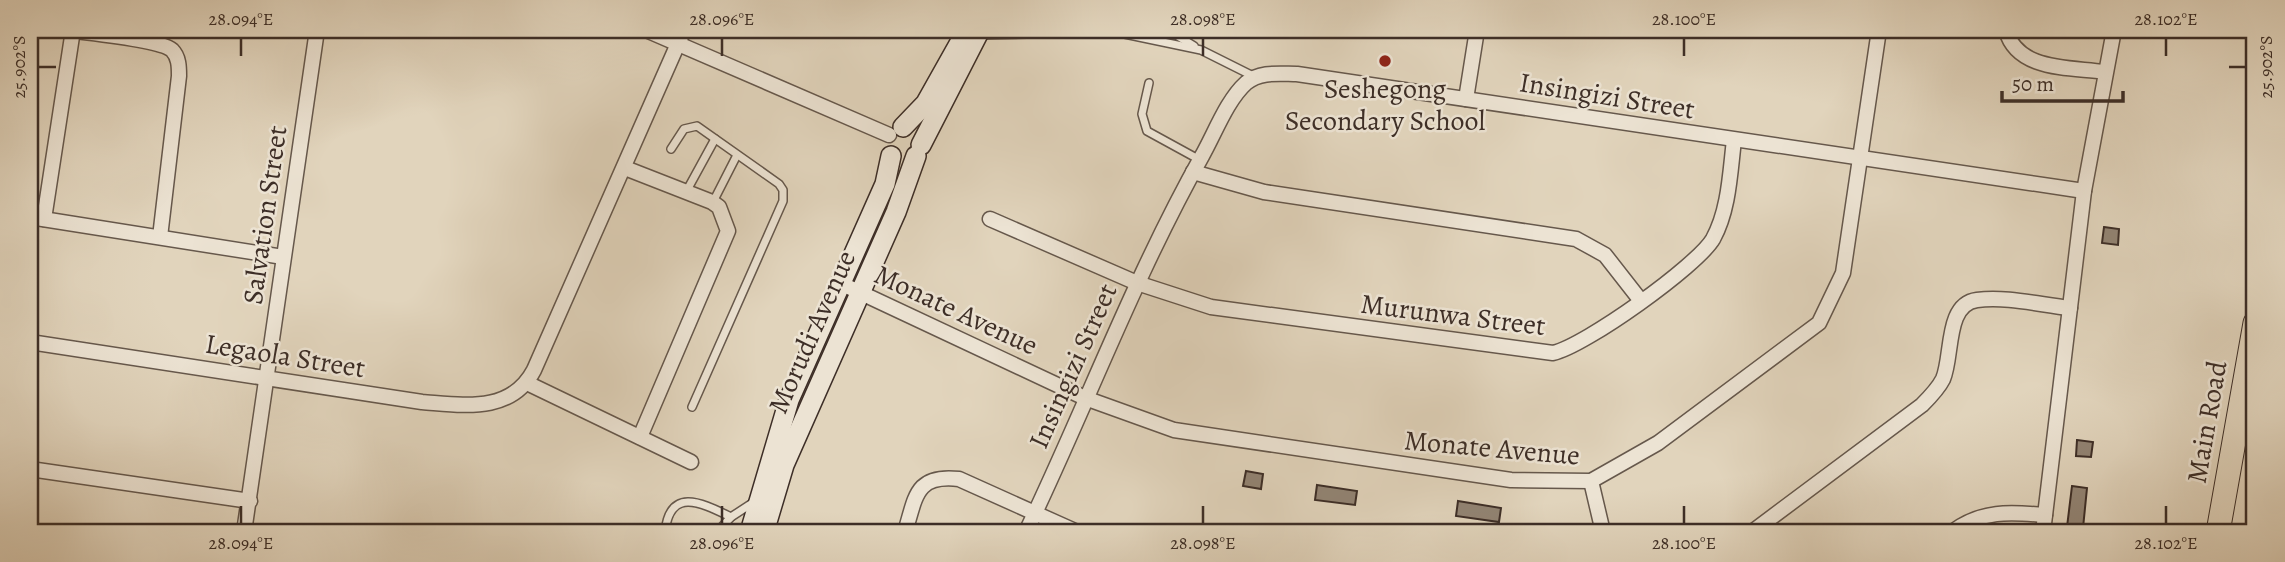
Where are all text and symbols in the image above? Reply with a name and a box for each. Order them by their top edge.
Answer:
text: 28.094°E [209,7,273,31]
text: 28.096°E [690,7,754,31]
text: 28.098°E [1170,7,1236,31]
text: 28.100°E [1652,7,1716,31]
text: 28.102°E [2134,7,2198,31]
text: 25.902°S [7,35,31,99]
text: 25.902°S [2254,35,2278,99]
marker: Seshegong Secondary School [1377,53,1393,69]
scale bar [2002,60,2122,104]
street label: Insingizi Street [1517,63,1697,129]
place label: Seshegong Secondary School [1285,70,1485,140]
text: 50 m [2012,70,2054,98]
street label: Salvation Street [234,123,296,307]
street label: Morudi Avenue [759,244,865,420]
street label: Monate Avenue [868,256,1044,364]
street label: Insingizi Street [1020,278,1126,454]
street label: Murunwa Street [1359,285,1547,345]
street label: Legaola Street [202,325,368,387]
street label: Main Road [2178,357,2237,486]
street label: Monate Avenue [1403,421,1581,475]
text: 28.094°E [209,531,273,555]
text: 28.096°E [690,531,754,555]
text: 28.098°E [1170,531,1236,555]
text: 28.100°E [1652,531,1716,555]
text: 28.102°E [2134,531,2198,555]

